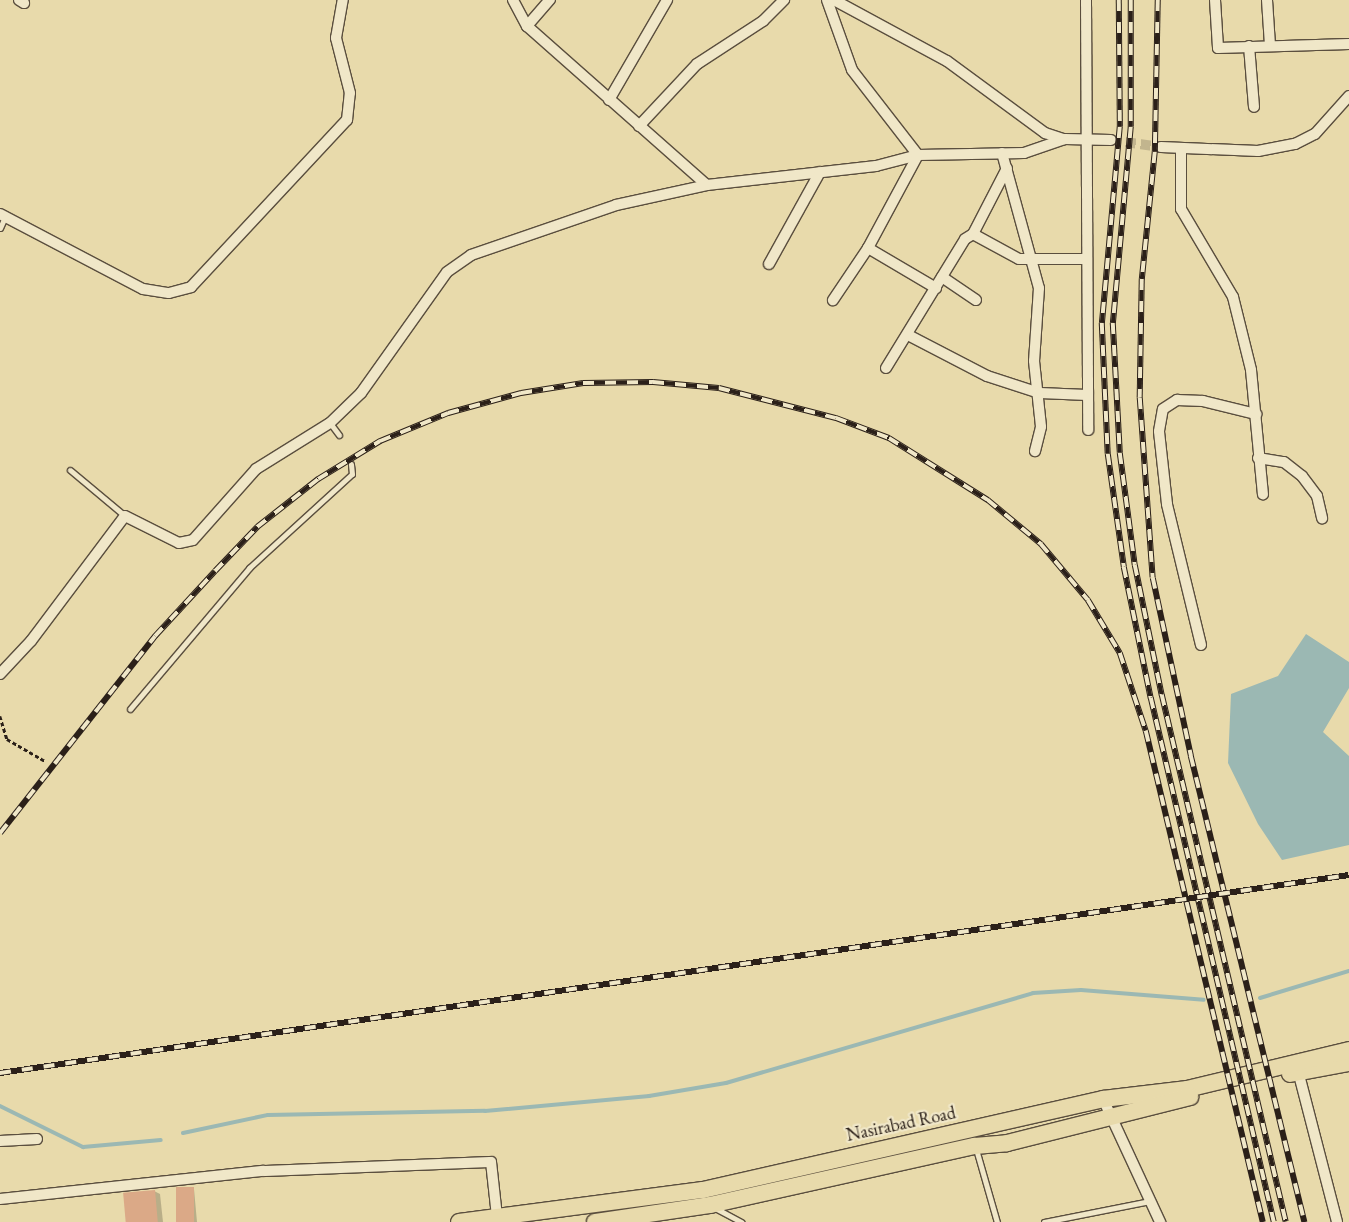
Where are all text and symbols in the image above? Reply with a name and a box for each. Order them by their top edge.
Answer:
street label: Nasirabad Road [844,1102,958,1146]

